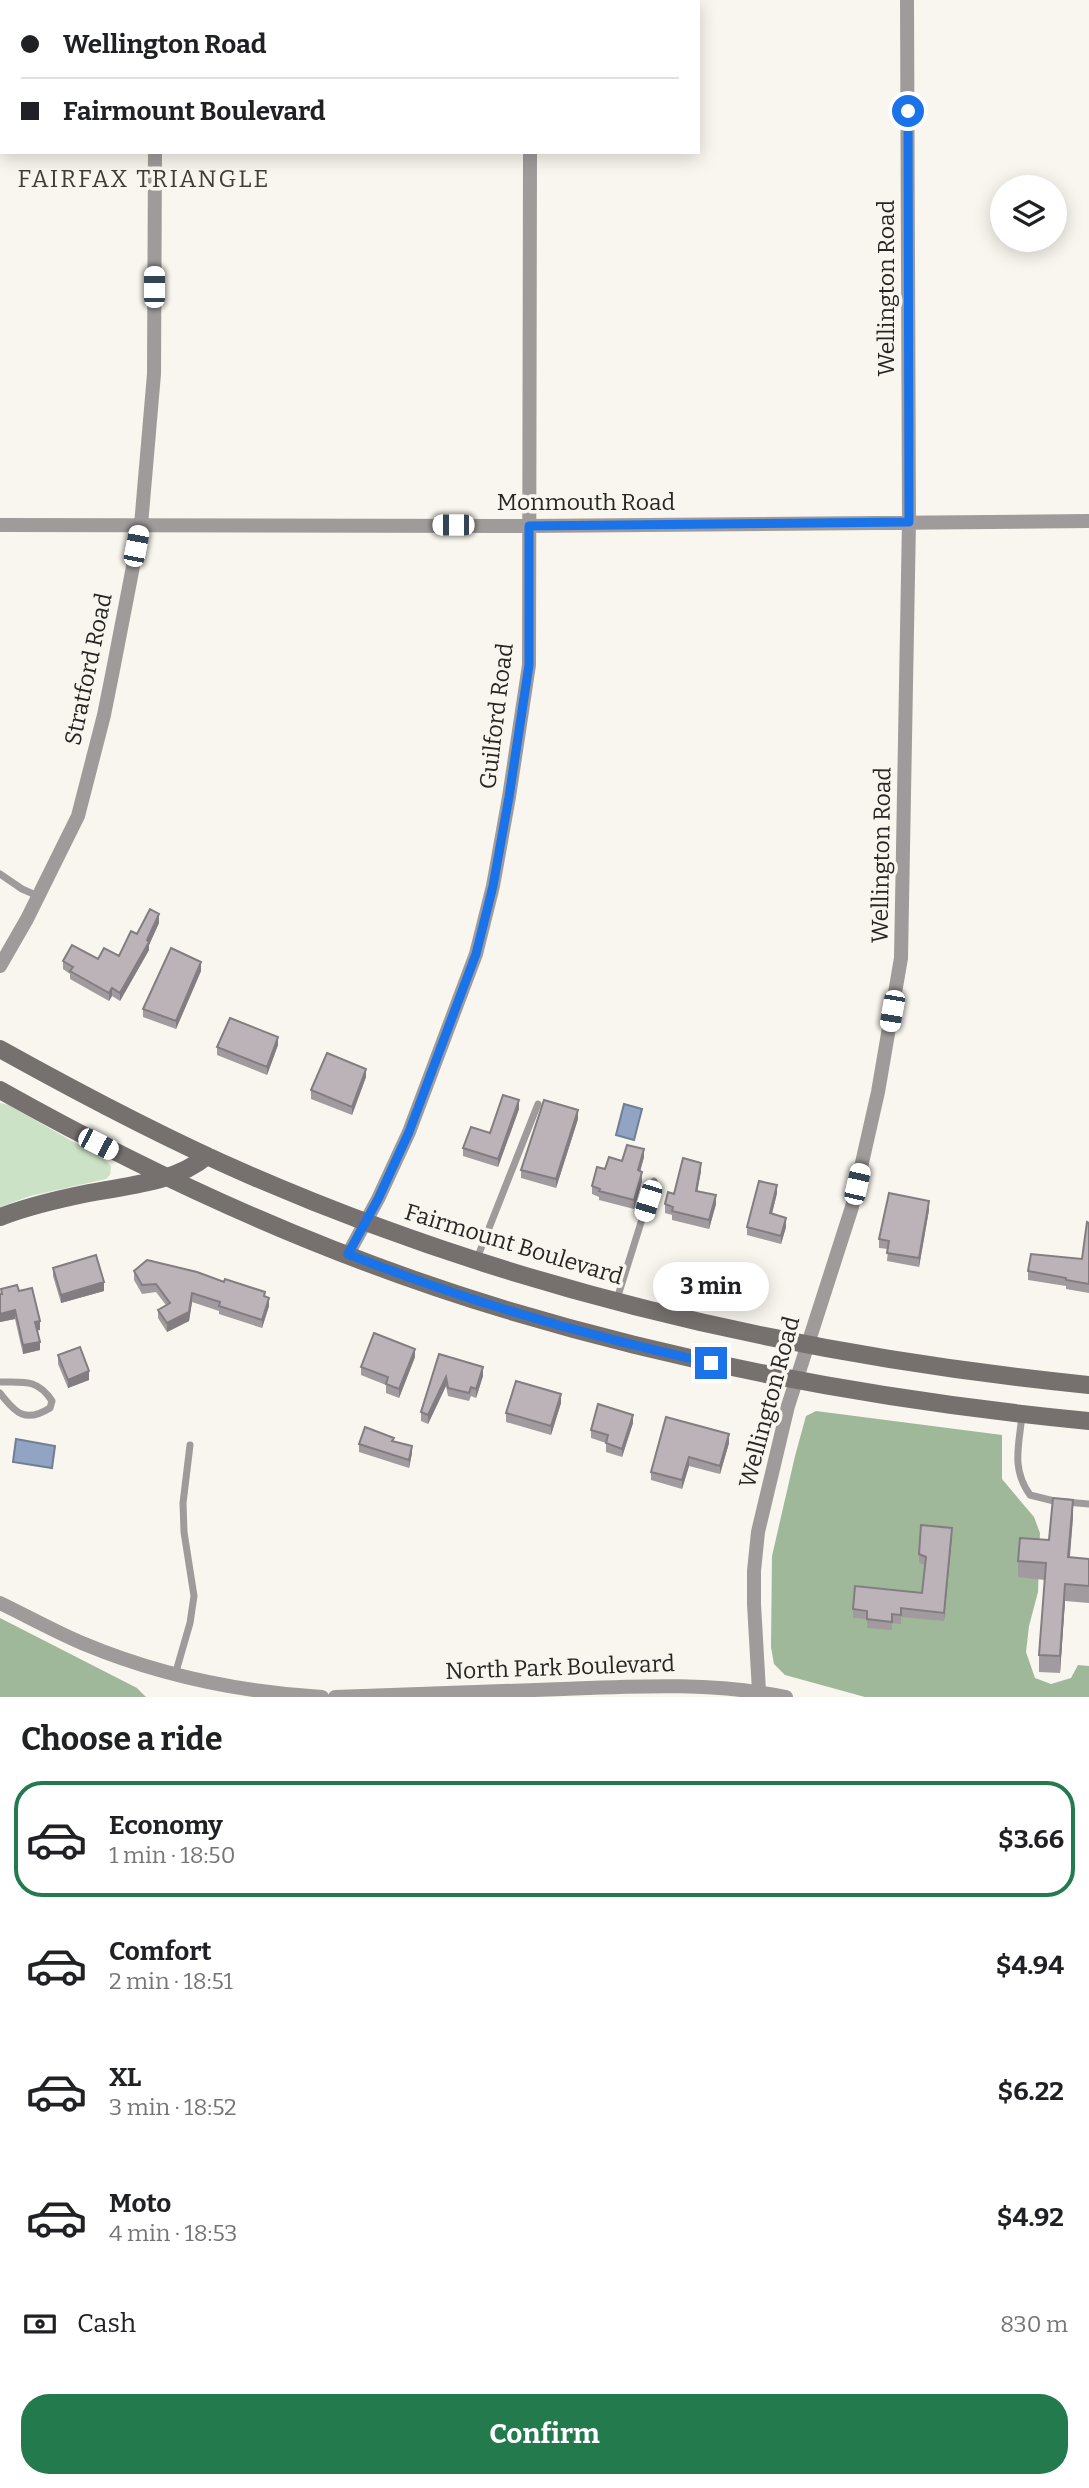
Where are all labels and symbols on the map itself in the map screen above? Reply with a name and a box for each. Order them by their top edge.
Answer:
route start [892,95,924,127]
district label: FAIRFAX TRIANGLE [18,165,270,193]
street label: Wellington Road [872,199,900,376]
car [144,266,165,308]
street label: Monmouth Road [497,488,676,516]
car [433,515,475,536]
car [122,523,151,569]
street label: Stratford Road [58,590,118,748]
street label: Guilford Road [473,641,519,791]
street label: Wellington Road [865,766,897,943]
car [879,988,906,1034]
car [75,1125,122,1163]
car [843,1161,872,1207]
car [632,1178,665,1224]
street label: Fairmount Boulevard [401,1197,627,1291]
callout: 3 min [653,1262,769,1310]
street label: Wellington Road [733,1313,805,1491]
route end [695,1347,727,1379]
street label: North Park Boulevard [445,1649,676,1685]

